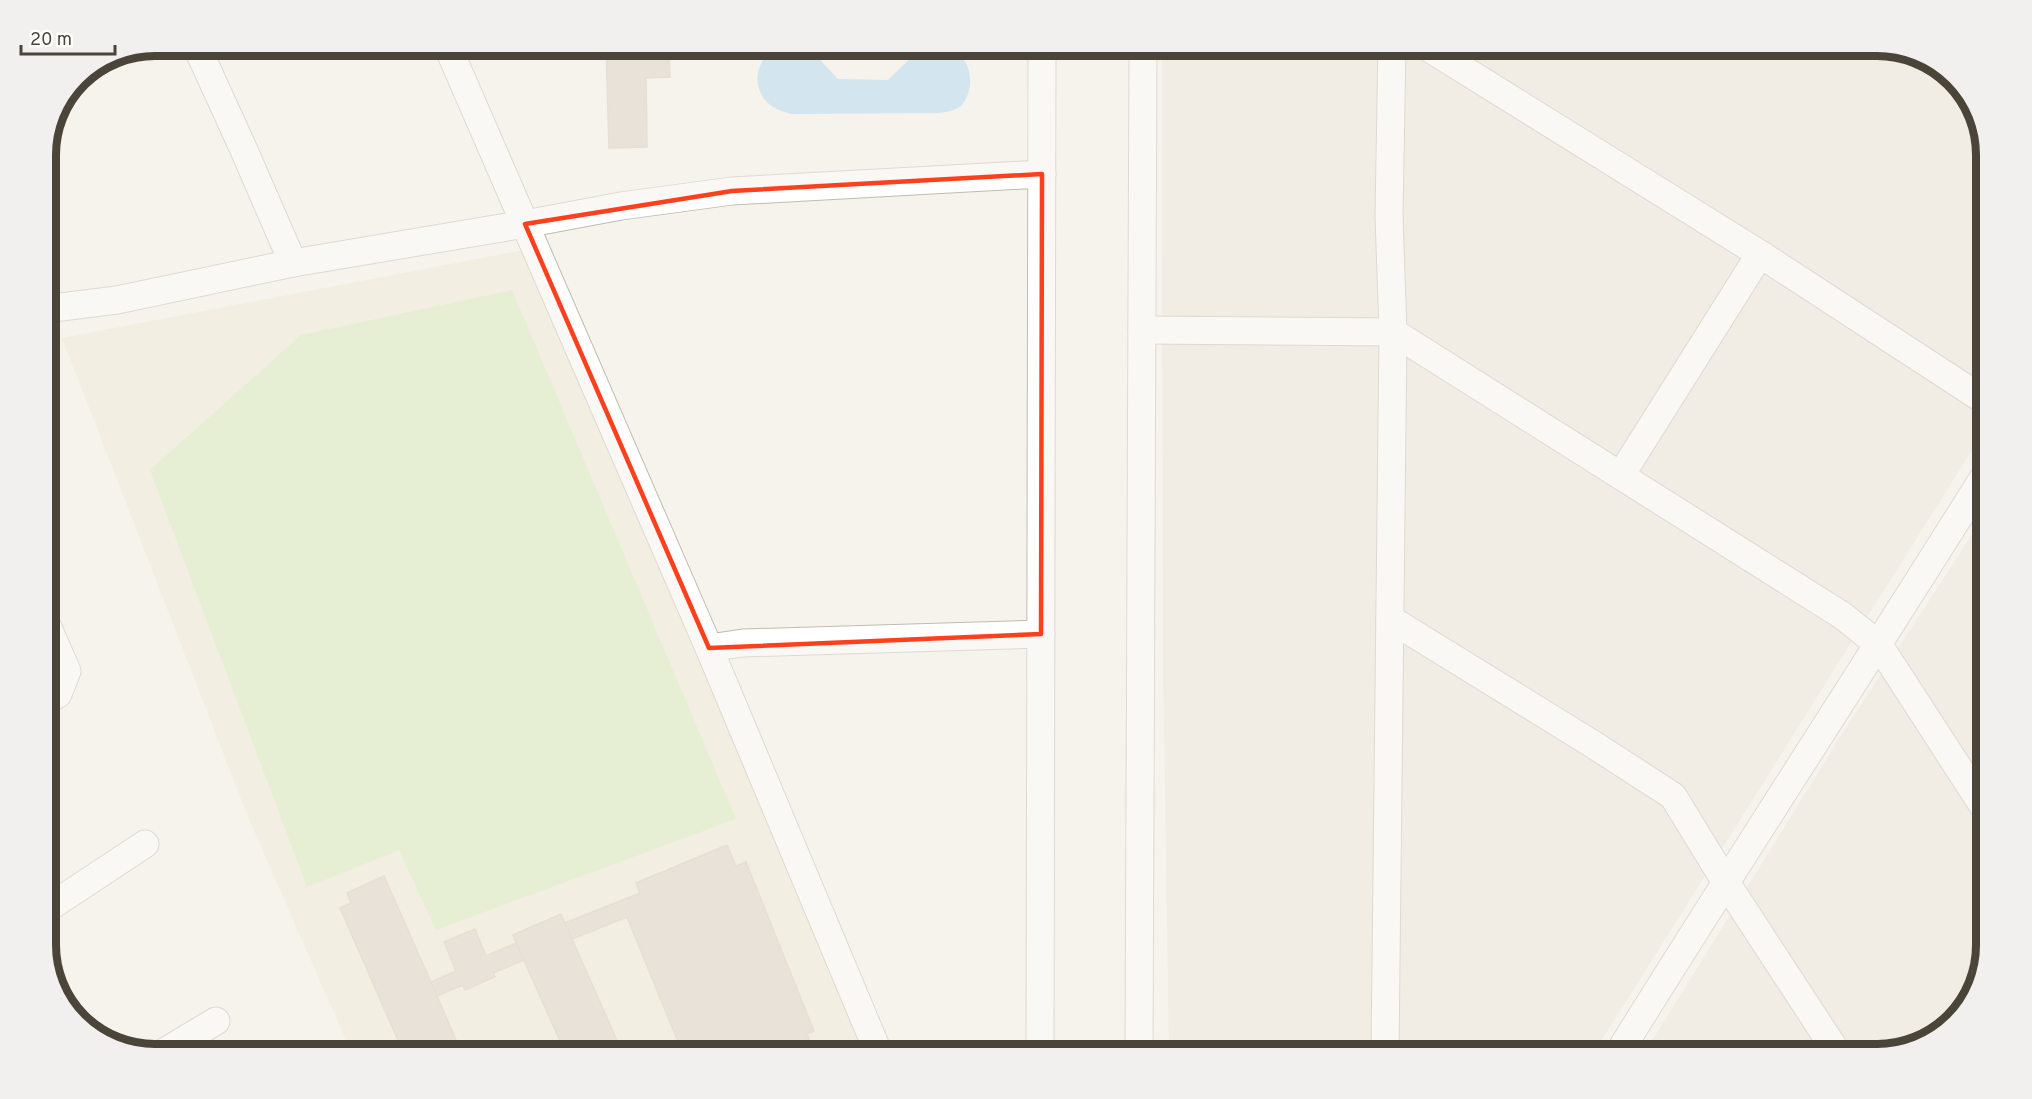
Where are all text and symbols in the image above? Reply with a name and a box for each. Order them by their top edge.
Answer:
scale bar [21,18,116,56]
text: 20 m [30,29,72,52]

